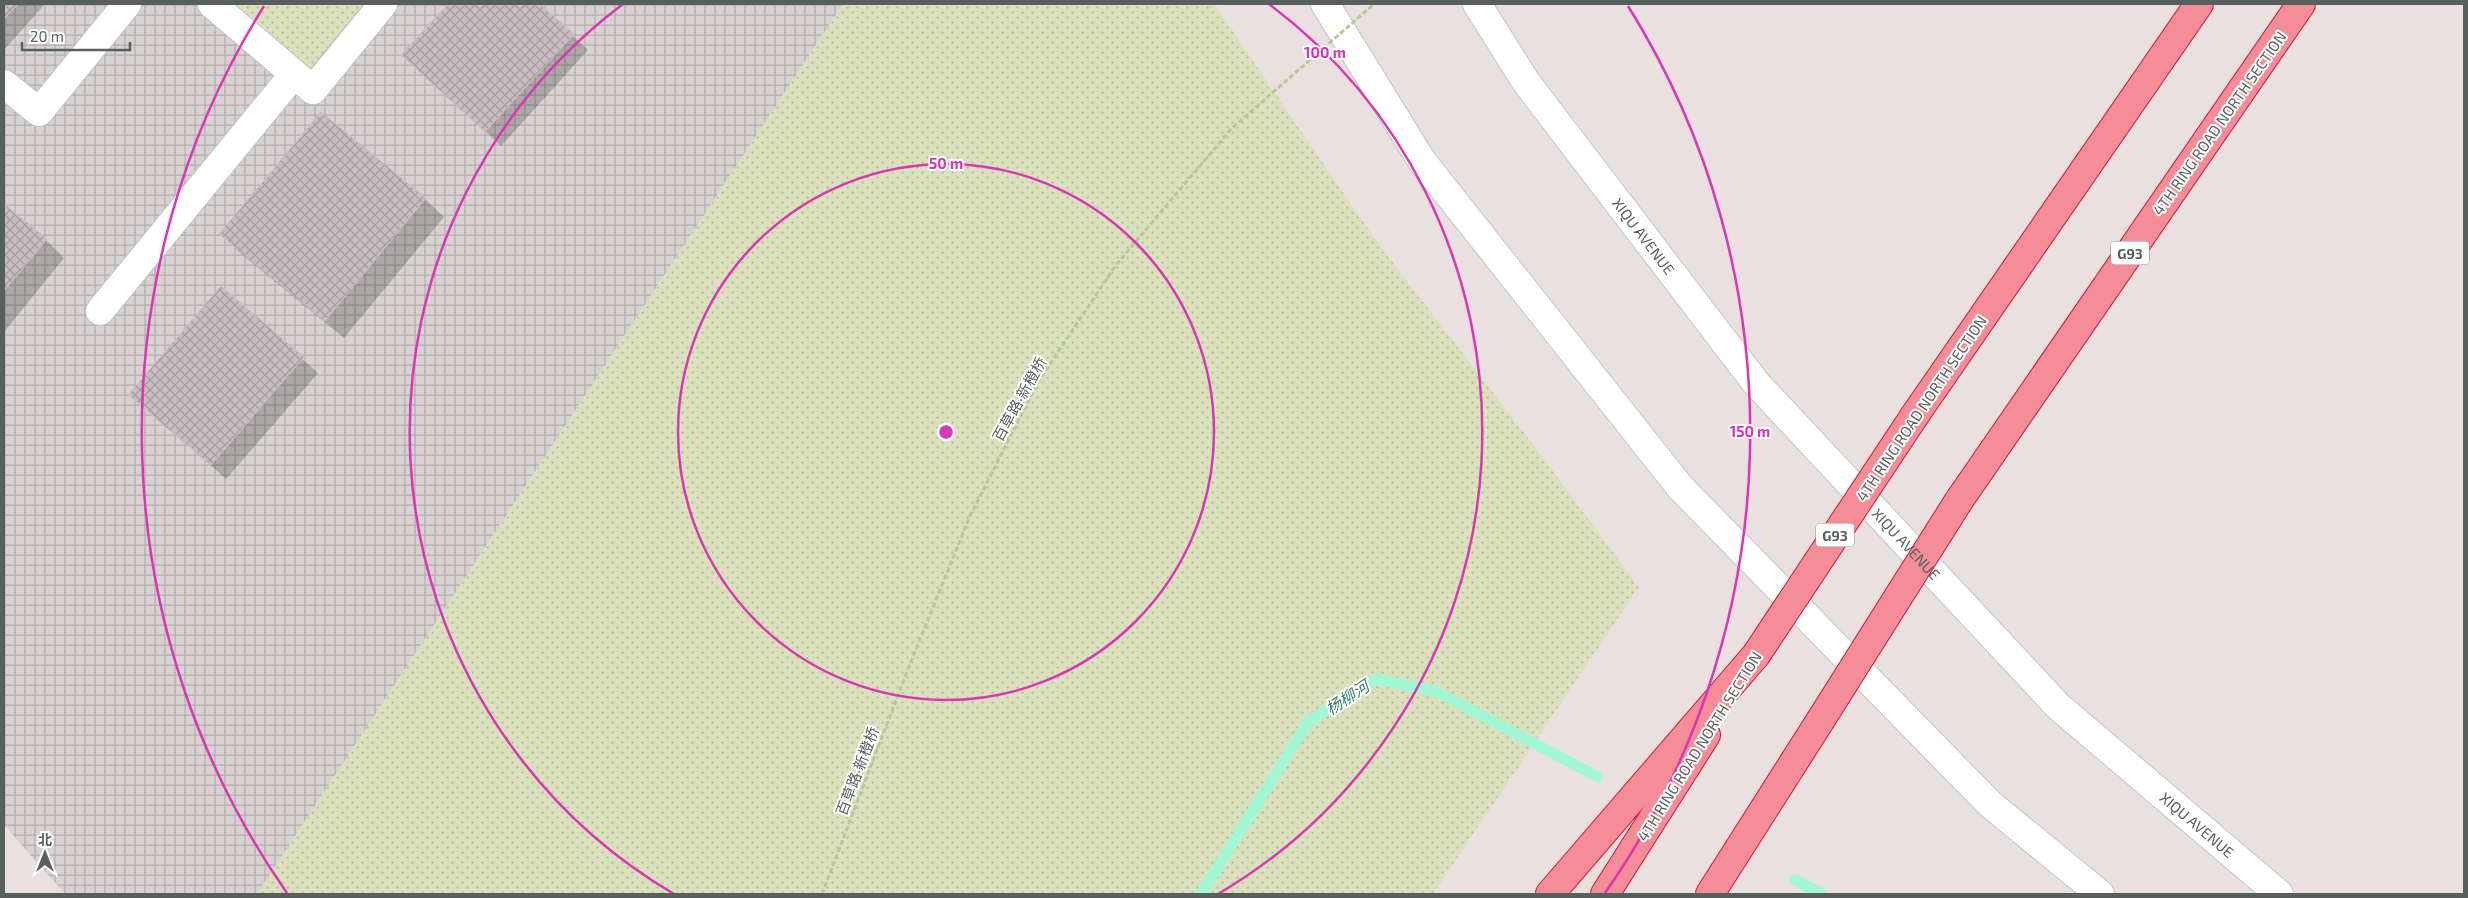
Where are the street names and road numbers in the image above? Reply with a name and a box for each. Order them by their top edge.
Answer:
street label: 4TH RING ROAD NORTH SECTION [2149,28,2289,218]
street label: XIQU AVENUE [1609,194,1679,278]
road number: G93 [2111,242,2149,264]
street label: 4TH RING ROAD NORTH SECTION [1852,312,1990,504]
street label: 百草路·新橙桥 [988,354,1050,444]
street label: XIQU AVENUE [1868,504,1944,583]
road number: G93 [1816,524,1854,546]
street label: 4TH RING ROAD NORTH SECTION [1633,648,1765,844]
street label: 百草路·新橙桥 [832,724,882,818]
street label: XIQU AVENUE [2157,788,2238,861]

